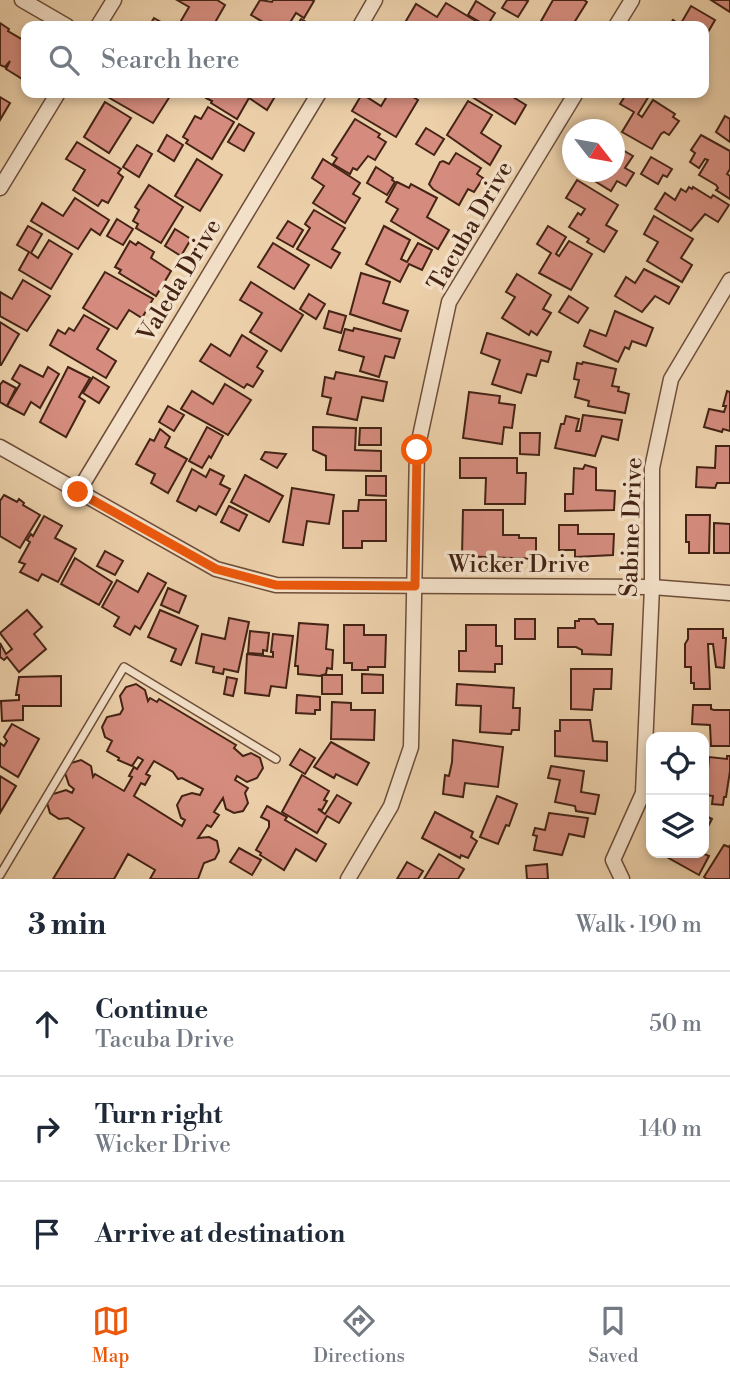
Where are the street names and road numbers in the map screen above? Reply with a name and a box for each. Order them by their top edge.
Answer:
street label: Tacuba Drive [422,156,520,297]
street label: Valeda Drive [131,214,228,348]
street label: Sabine Drive [615,457,649,598]
street label: Wicker Drive [447,550,590,580]

